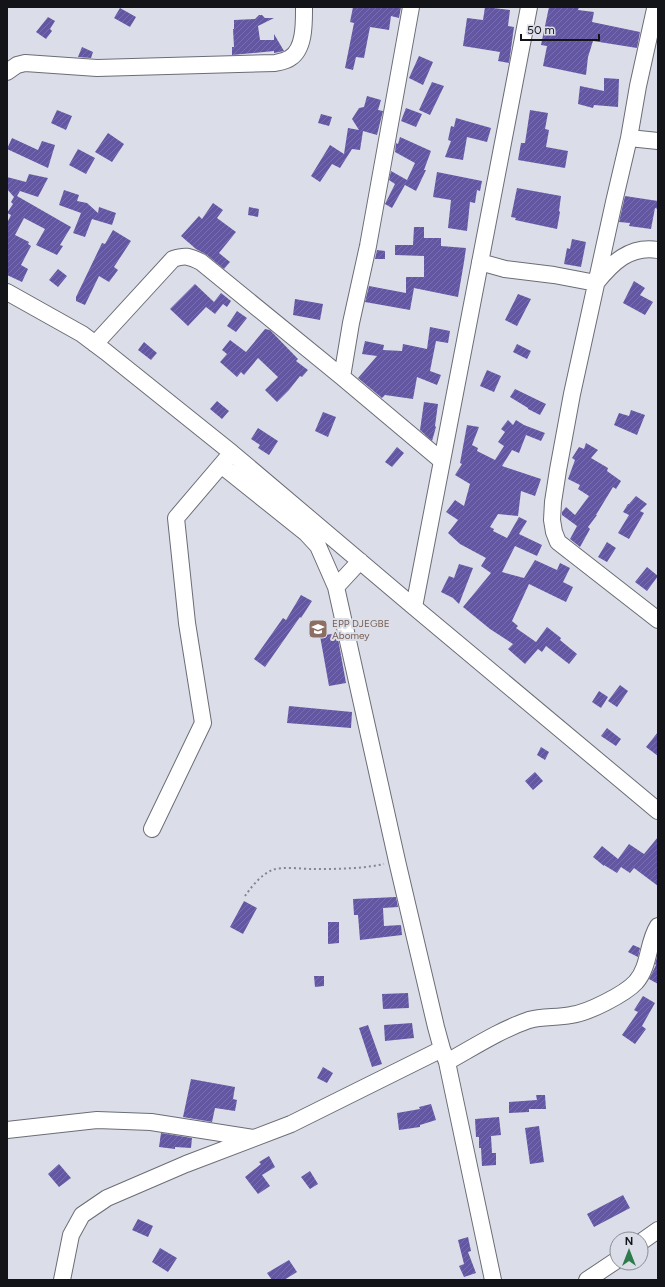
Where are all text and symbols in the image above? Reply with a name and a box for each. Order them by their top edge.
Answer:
scale bar [521,16,599,42]
text: 50 m [527,23,555,37]
place label: EPP DJEGBE Abomey [332,617,390,642]
school or university icon: EPP DJEGBE Abomey [307,618,329,640]
north arrow [609,1231,649,1271]
text: N [625,1235,633,1248]

